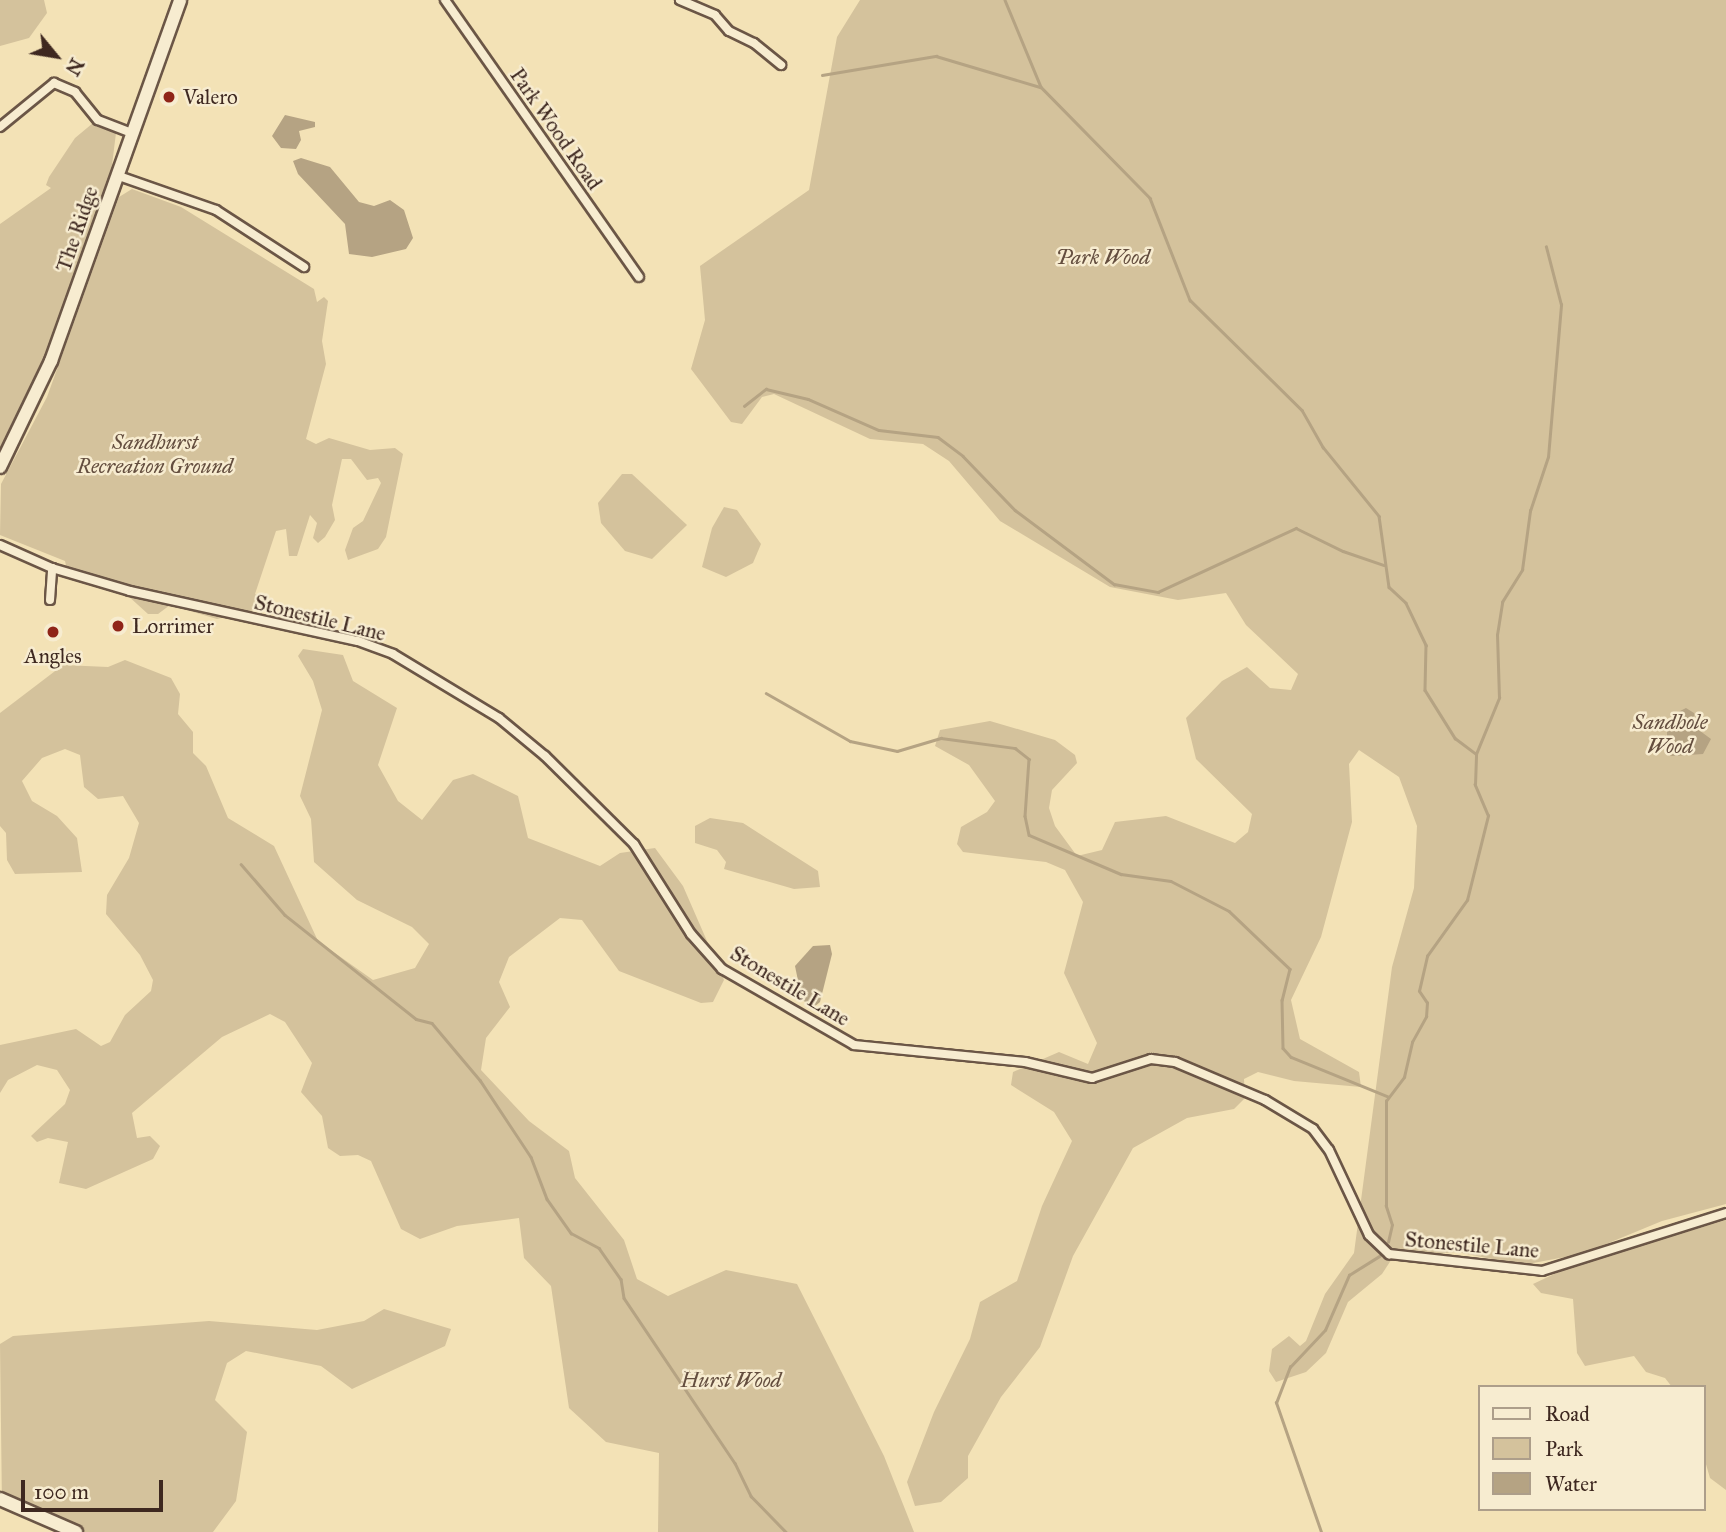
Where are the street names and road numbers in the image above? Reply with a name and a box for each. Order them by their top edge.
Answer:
street label: Park Wood Road [505,63,607,195]
street label: The Ridge [51,183,103,275]
street label: Stonestile Lane [252,589,388,647]
street label: Stonestile Lane [726,941,854,1031]
street label: Stonestile Lane [1404,1227,1540,1263]

